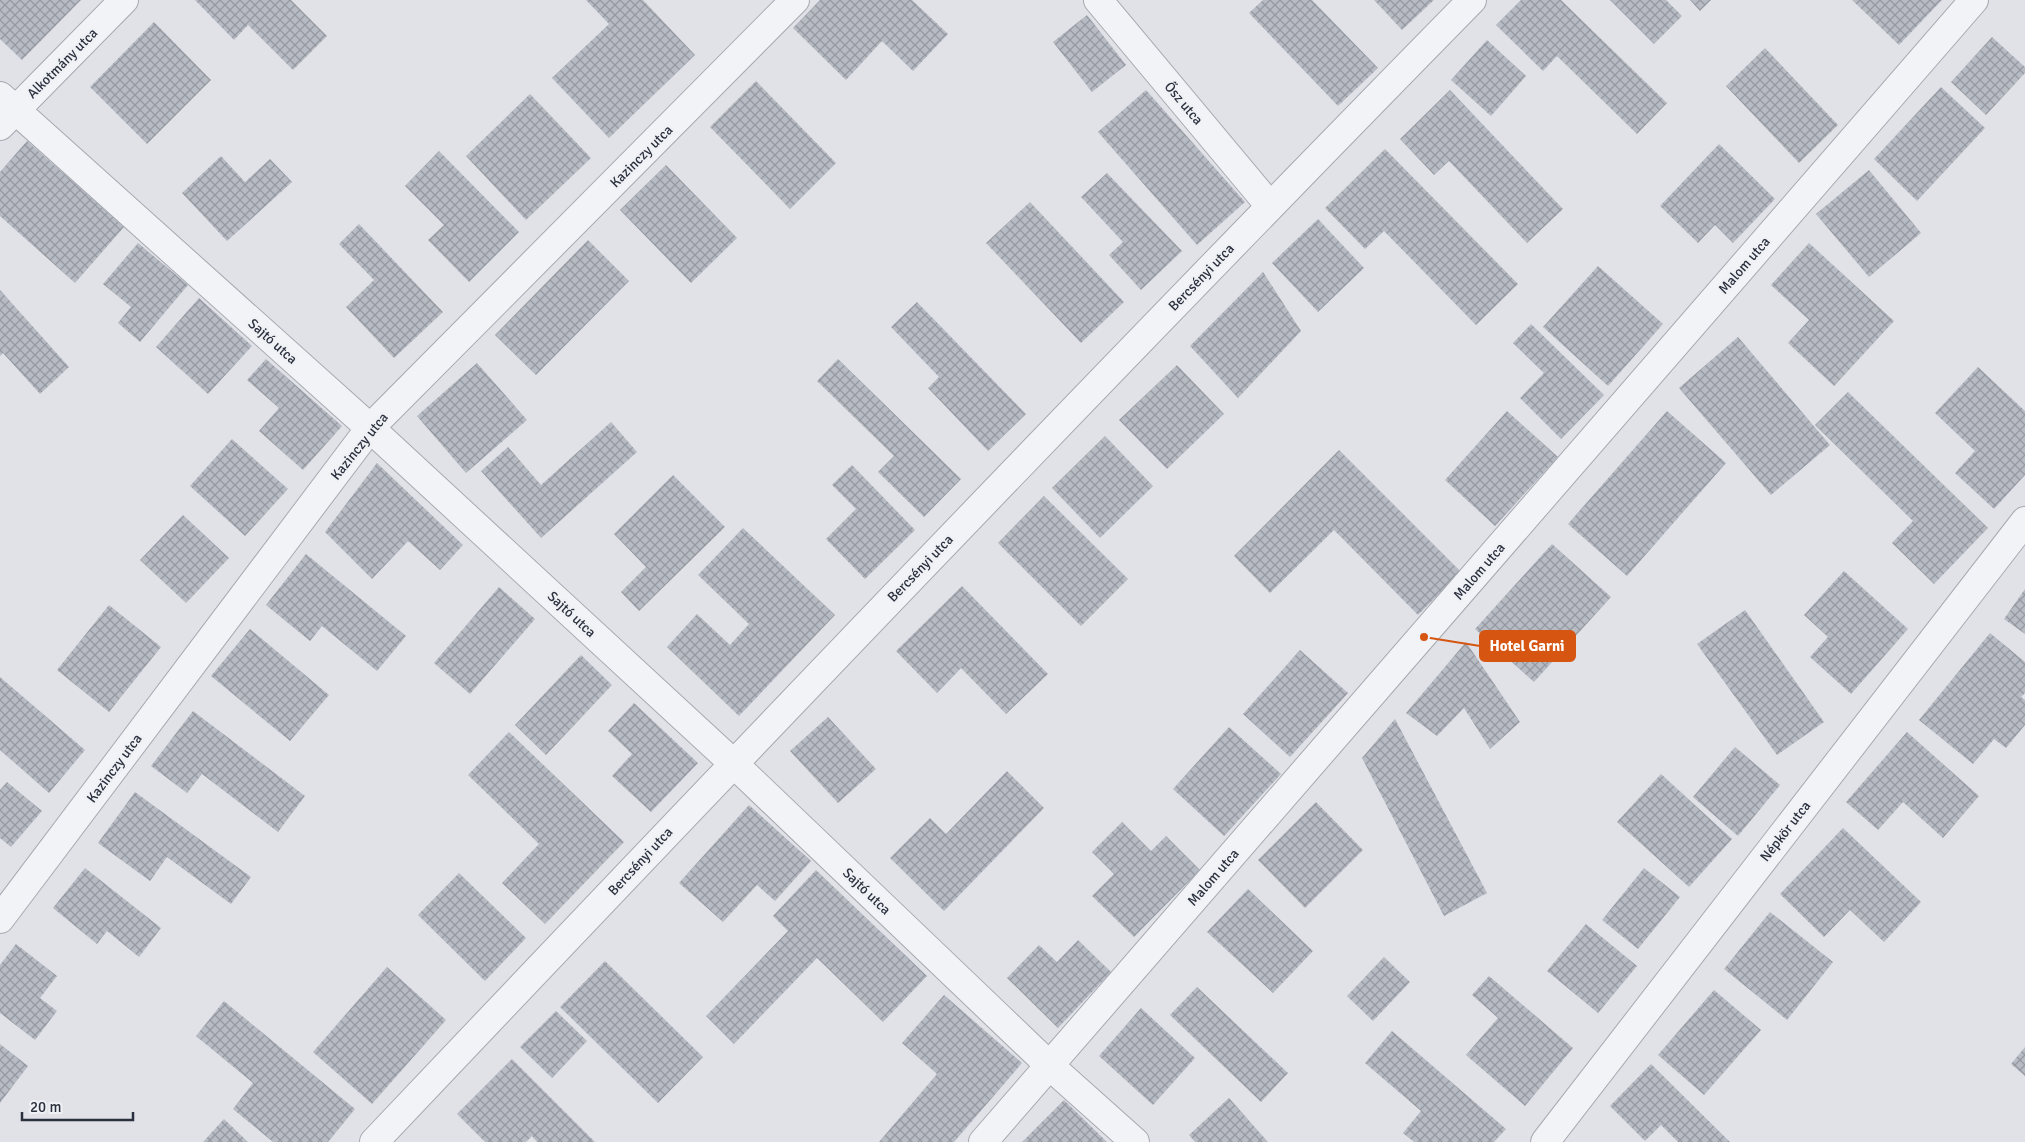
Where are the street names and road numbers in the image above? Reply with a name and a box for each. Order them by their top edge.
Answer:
street label: Alkotmány utca [24,25,101,102]
street label: Ősz utca [1161,78,1206,128]
street label: Kazinczy utca [606,121,676,191]
street label: Malom utca [1715,233,1774,297]
street label: Bercsényi utca [1165,240,1238,315]
street label: Sajtó utca [245,315,301,368]
street label: Kazinczy utca [327,409,392,483]
street label: Bercsényi utca [884,531,957,606]
street label: Malom utca [1450,539,1509,603]
street label: Sajtó utca [544,588,599,641]
street label: Kazinczy utca [83,731,146,806]
street label: Népkör utca [1756,798,1814,865]
street label: Bercsényi utca [604,824,676,899]
street label: Malom utca [1184,845,1243,909]
street label: Sajtó utca [839,864,894,918]

